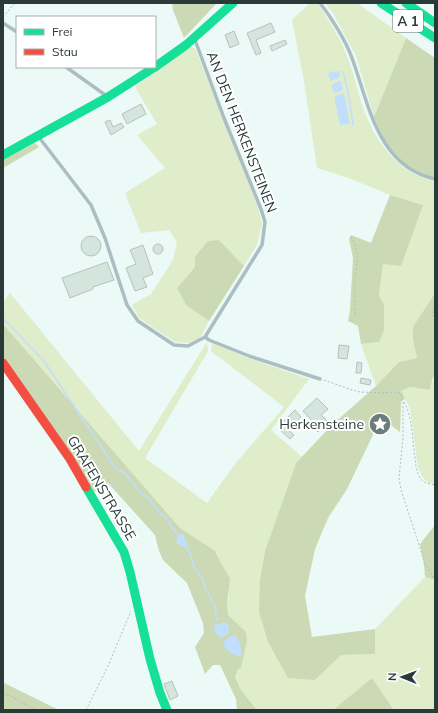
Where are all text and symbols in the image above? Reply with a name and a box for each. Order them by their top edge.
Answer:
road number: A 1 [393,10,423,32]
legend [16,16,156,68]
text: Frei [52,24,72,39]
text: Stau [52,44,78,59]
street label: AN DEN HERKENSTEINEN [203,49,281,215]
place icon: Herkensteine [367,411,393,437]
place label: Herkensteine [279,415,364,433]
street label: GRAFENSTRASSE [64,432,140,544]
north arrow [382,657,422,697]
text: N [385,673,399,681]

